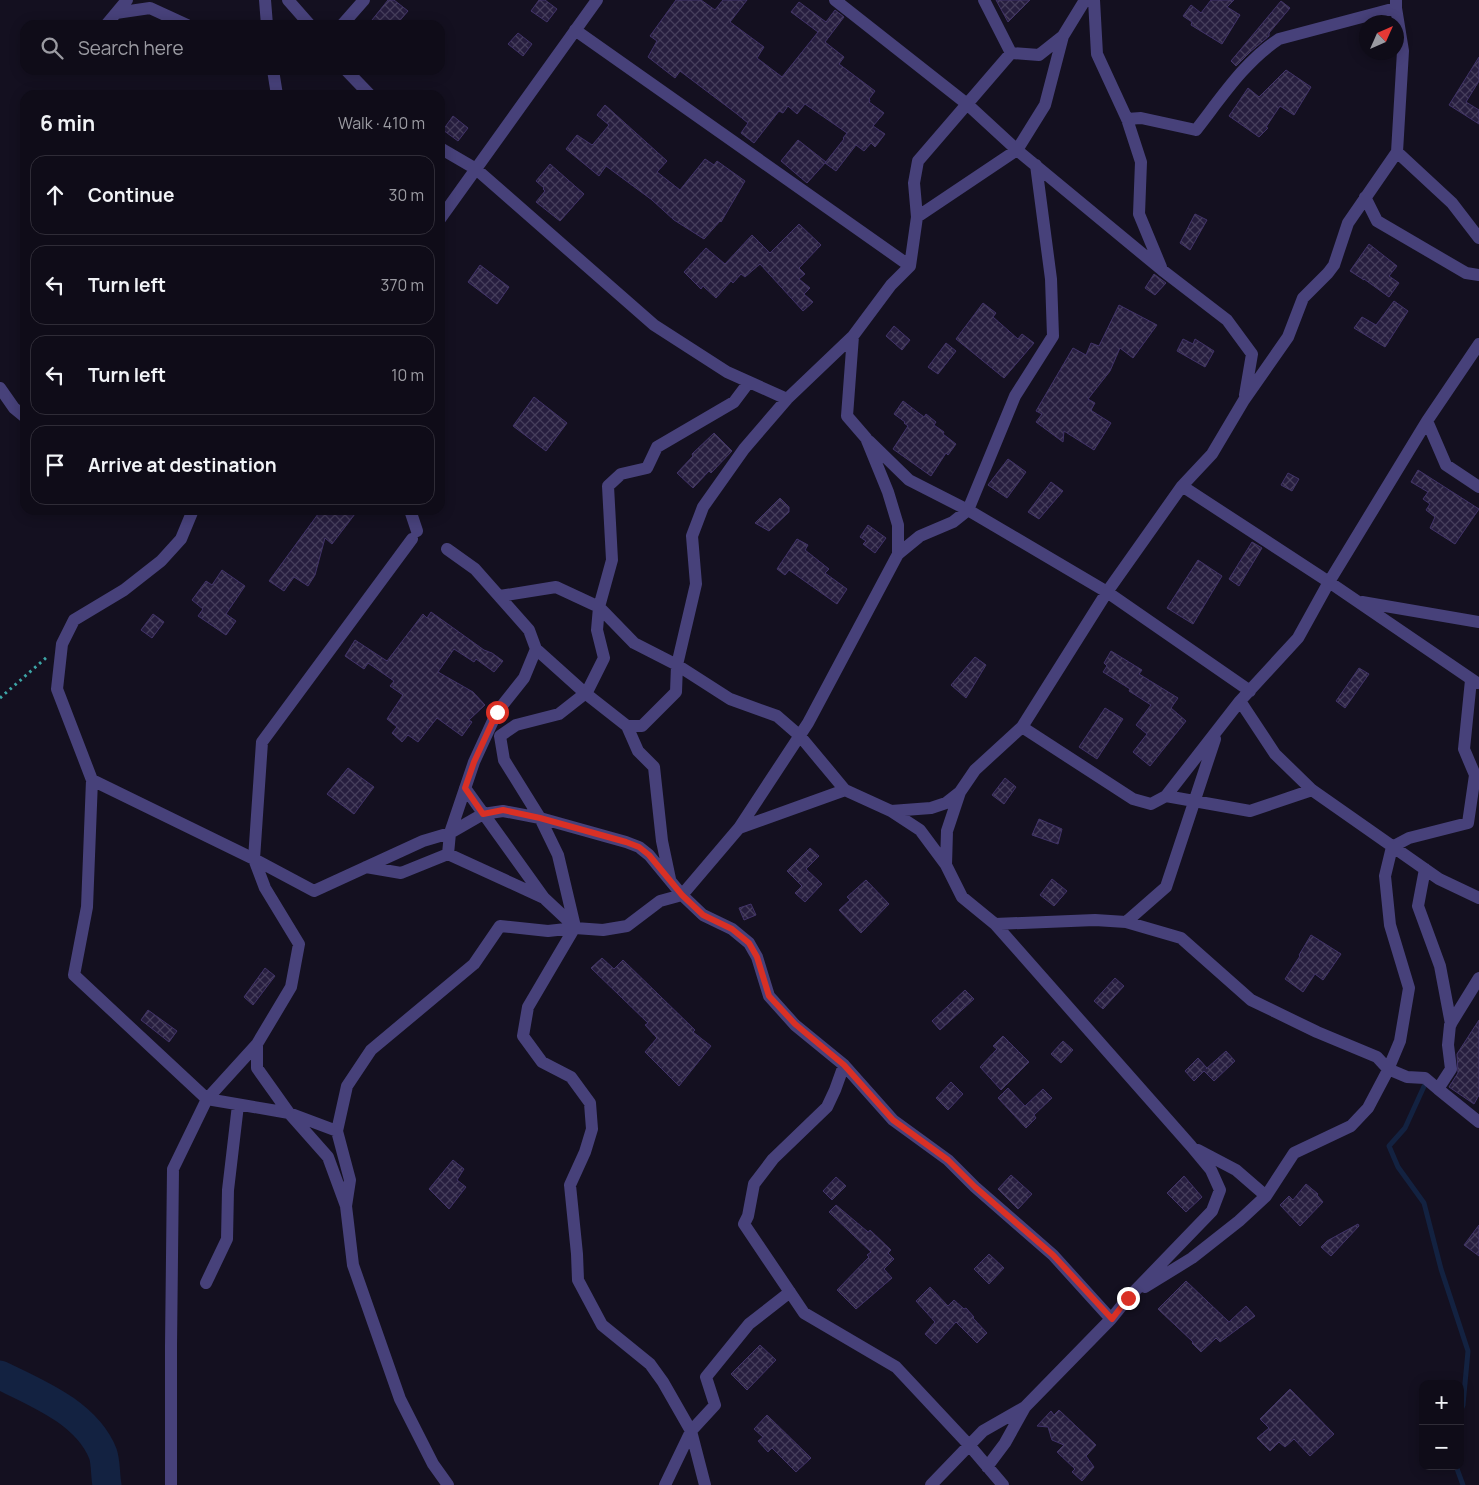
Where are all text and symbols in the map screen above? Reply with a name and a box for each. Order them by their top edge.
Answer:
north arrow [1359,15,1404,60]
search box [20,20,445,75]
icon: search [38,34,66,62]
text: Search here [78,35,184,61]
text: 6 min [40,109,95,137]
text: Walk · 410 m [338,112,425,134]
icon: ahead [41,181,69,209]
text: Continue [88,182,174,208]
text: 30 m [389,184,424,206]
icon: left [41,271,69,299]
text: Turn left [88,272,166,298]
text: 370 m [381,274,424,296]
icon: left [41,361,69,389]
text: Turn left [88,362,166,388]
text: 10 m [391,364,424,386]
icon: arrive [41,451,69,479]
text: Arrive at destination [88,452,277,478]
route start [486,701,509,724]
route end [1117,1287,1140,1310]
map controls [1419,1380,1464,1470]
button: + [1419,1380,1464,1425]
button: − [1419,1425,1464,1470]

